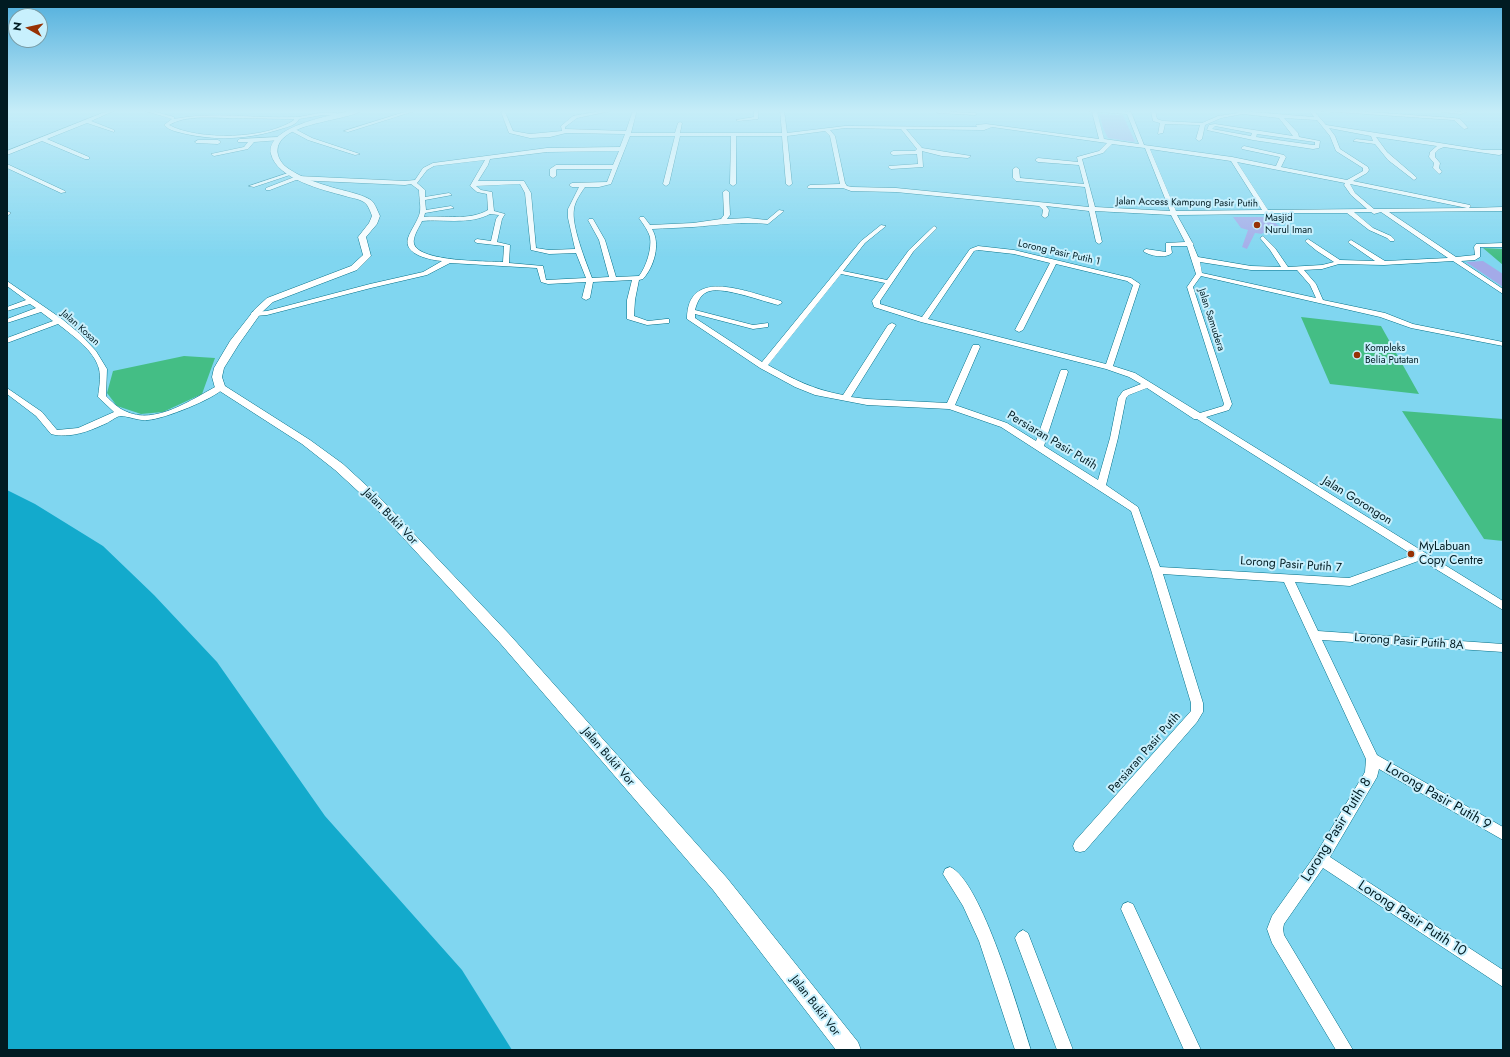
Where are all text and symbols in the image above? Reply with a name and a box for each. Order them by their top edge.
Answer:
north arrow [8,8,48,48]
text: N [9,21,26,32]
street label: Jalan Access Kampung Pasir Putih [1116,196,1258,210]
place label: Masjid Nurul Iman [1265,213,1312,236]
marker: Masjid Nurul Iman [1252,220,1262,230]
street label: Lorong Pasir Putih 1 [1017,238,1101,268]
street label: Jalan Samudera [1195,287,1227,353]
street label: Jalan Kosan [58,308,102,348]
place label: Kompleks Belia Putatan [1365,343,1419,366]
marker: Kompleks Belia Putatan [1352,350,1362,360]
street label: Persiaran Pasir Putih [1004,408,1100,474]
street label: Jalan Gorongon [1320,474,1394,528]
street label: Jalan Bukit Vor [360,486,420,548]
place label: MyLabuan Copy Centre [1419,540,1483,568]
marker: MyLabuan Copy Centre [1406,549,1416,559]
street label: Lorong Pasir Putih 7 [1240,554,1342,576]
street label: Lorong Pasir Putih 8A [1354,631,1464,653]
street label: Persiaran Pasir Putih [1106,710,1184,796]
street label: Jalan Bukit Vor [579,725,637,789]
street label: Lorong Pasir Putih 9 [1382,760,1494,834]
street label: Lorong Pasir Putih 8 [1298,775,1376,885]
street label: Lorong Pasir Putih 10 [1355,878,1469,960]
street label: Jalan Bukit Vor [787,973,843,1039]

